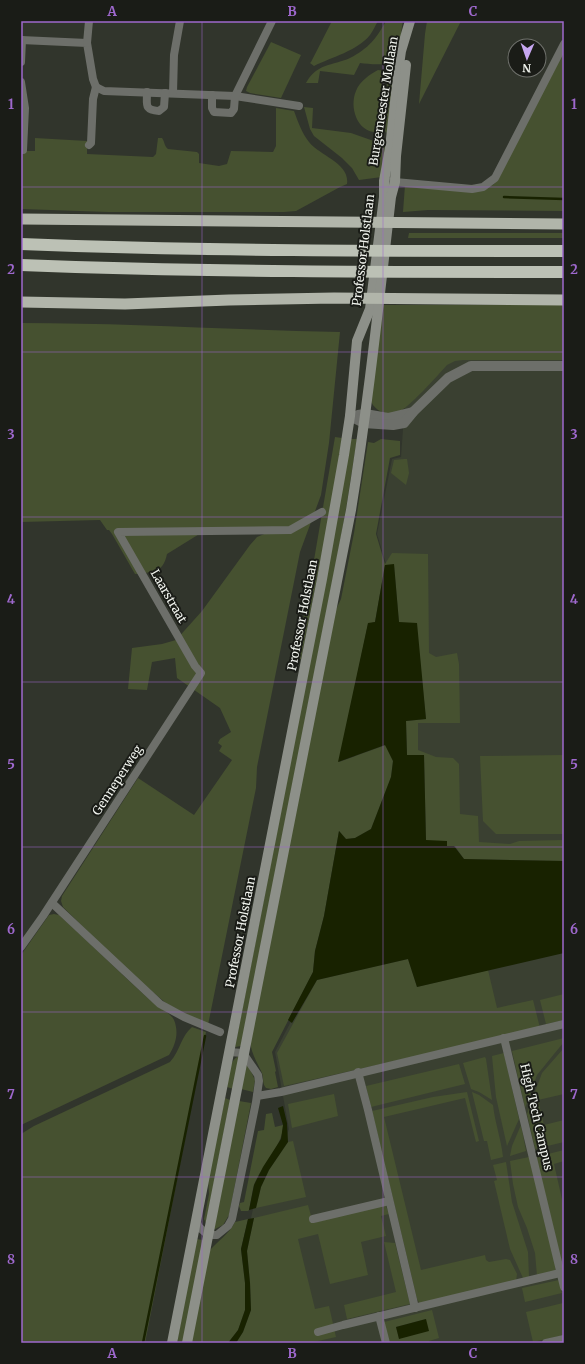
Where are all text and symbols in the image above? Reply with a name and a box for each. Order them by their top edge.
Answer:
text: A [106,3,117,20]
text: B [287,3,297,20]
text: C [469,3,478,20]
street label: Burgemeester Mollaan [365,35,401,167]
north arrow [507,38,547,78]
text: N [522,61,531,75]
text: 1 [8,96,14,113]
text: 1 [571,96,577,113]
street label: Professor Holstlaan [349,193,377,307]
text: 2 [7,261,15,278]
text: 2 [570,261,578,278]
text: 3 [7,426,15,443]
text: 3 [570,426,578,443]
street label: Professor Holstlaan [284,558,320,672]
street label: Laarstraat [148,566,191,626]
text: 4 [7,591,16,608]
text: 4 [570,591,579,608]
street label: Genneperweg [89,741,146,818]
text: 5 [7,756,15,773]
text: 5 [570,756,578,773]
street label: Professor Holstlaan [222,875,258,989]
text: 6 [7,921,15,938]
text: 6 [570,921,578,938]
street label: High Tech Campus [517,1062,557,1172]
text: 7 [7,1086,15,1103]
text: 7 [570,1086,578,1103]
text: 8 [7,1251,15,1268]
text: 8 [570,1251,578,1268]
text: A [106,1345,117,1362]
text: B [287,1345,297,1362]
text: C [469,1345,478,1362]

